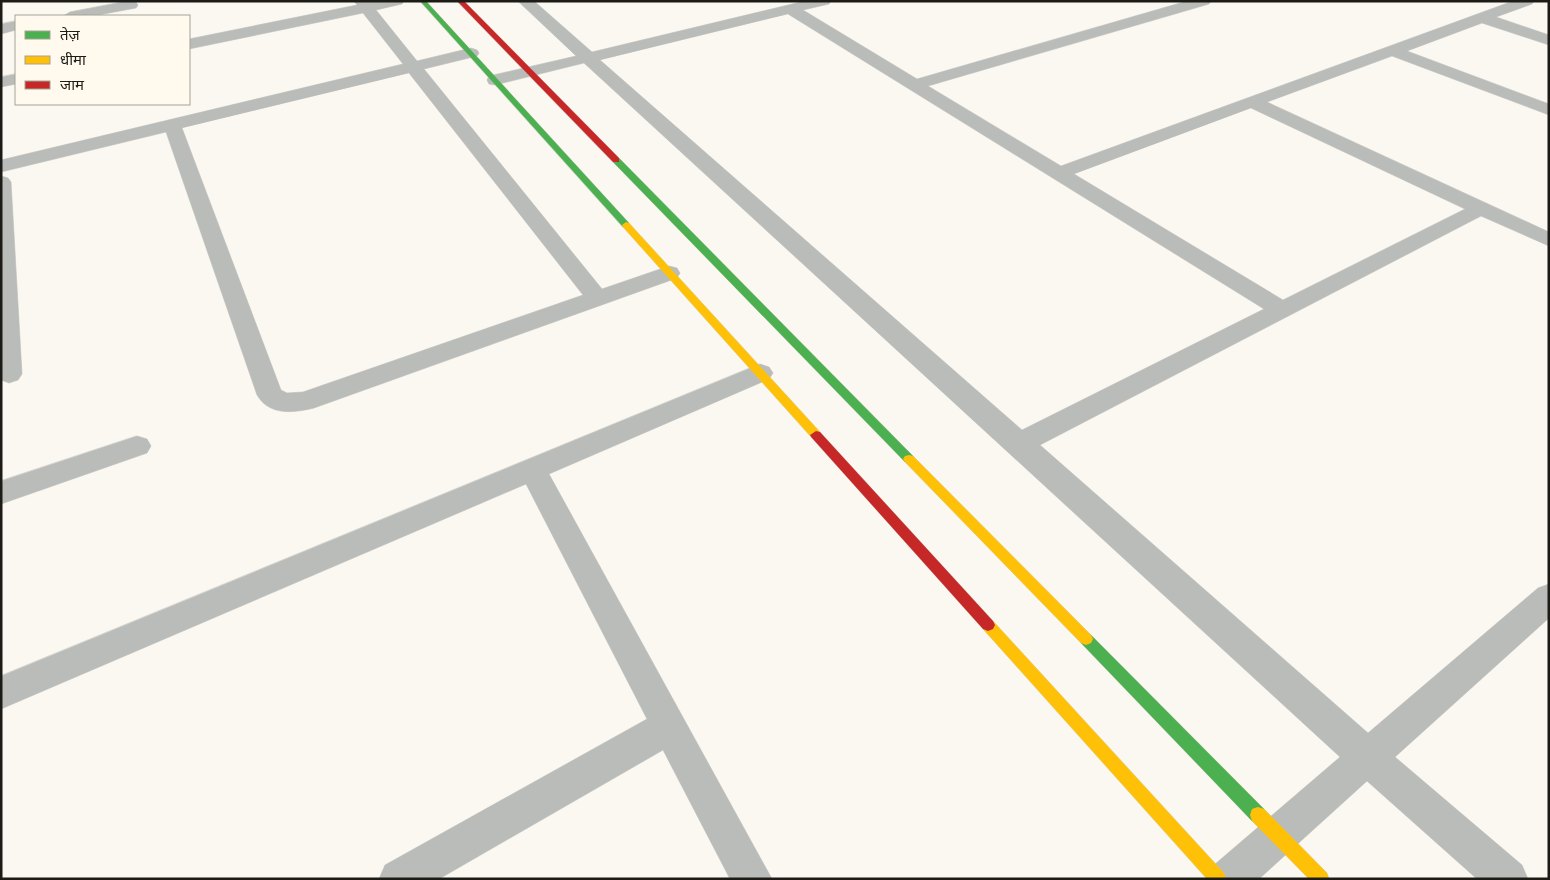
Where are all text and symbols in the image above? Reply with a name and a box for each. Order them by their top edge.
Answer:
legend [15,15,190,105]
text: तेज़ [60,26,81,44]
text: धीमा [60,51,87,69]
text: जाम [60,76,85,94]

